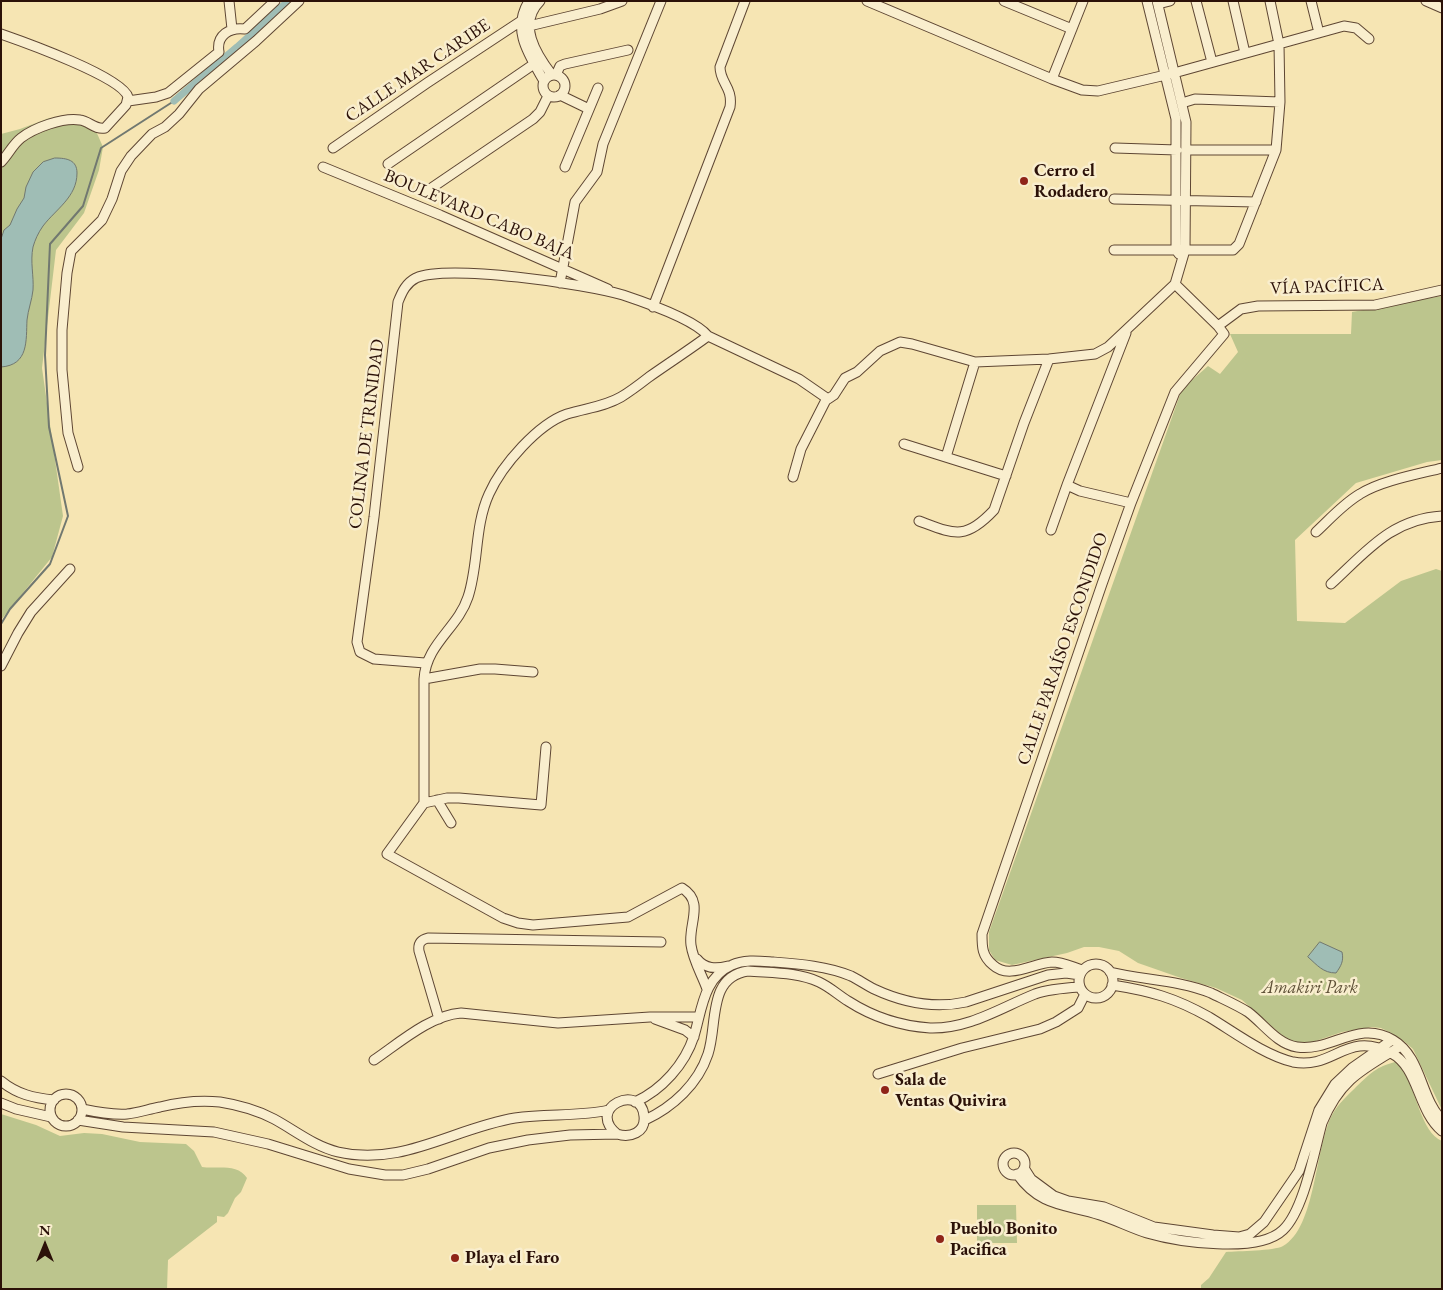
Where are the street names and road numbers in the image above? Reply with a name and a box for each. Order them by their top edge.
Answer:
street label: CALLE MAR CARIBE [341,15,495,127]
street label: BOULEVARD CABO BAJA [380,165,578,265]
street label: VÍA PACÍFICA [1270,274,1384,300]
street label: COLINA DE TRINIDAD [345,338,389,530]
street label: CALLE PARAÍSO ESCONDIDO [1013,530,1113,768]

